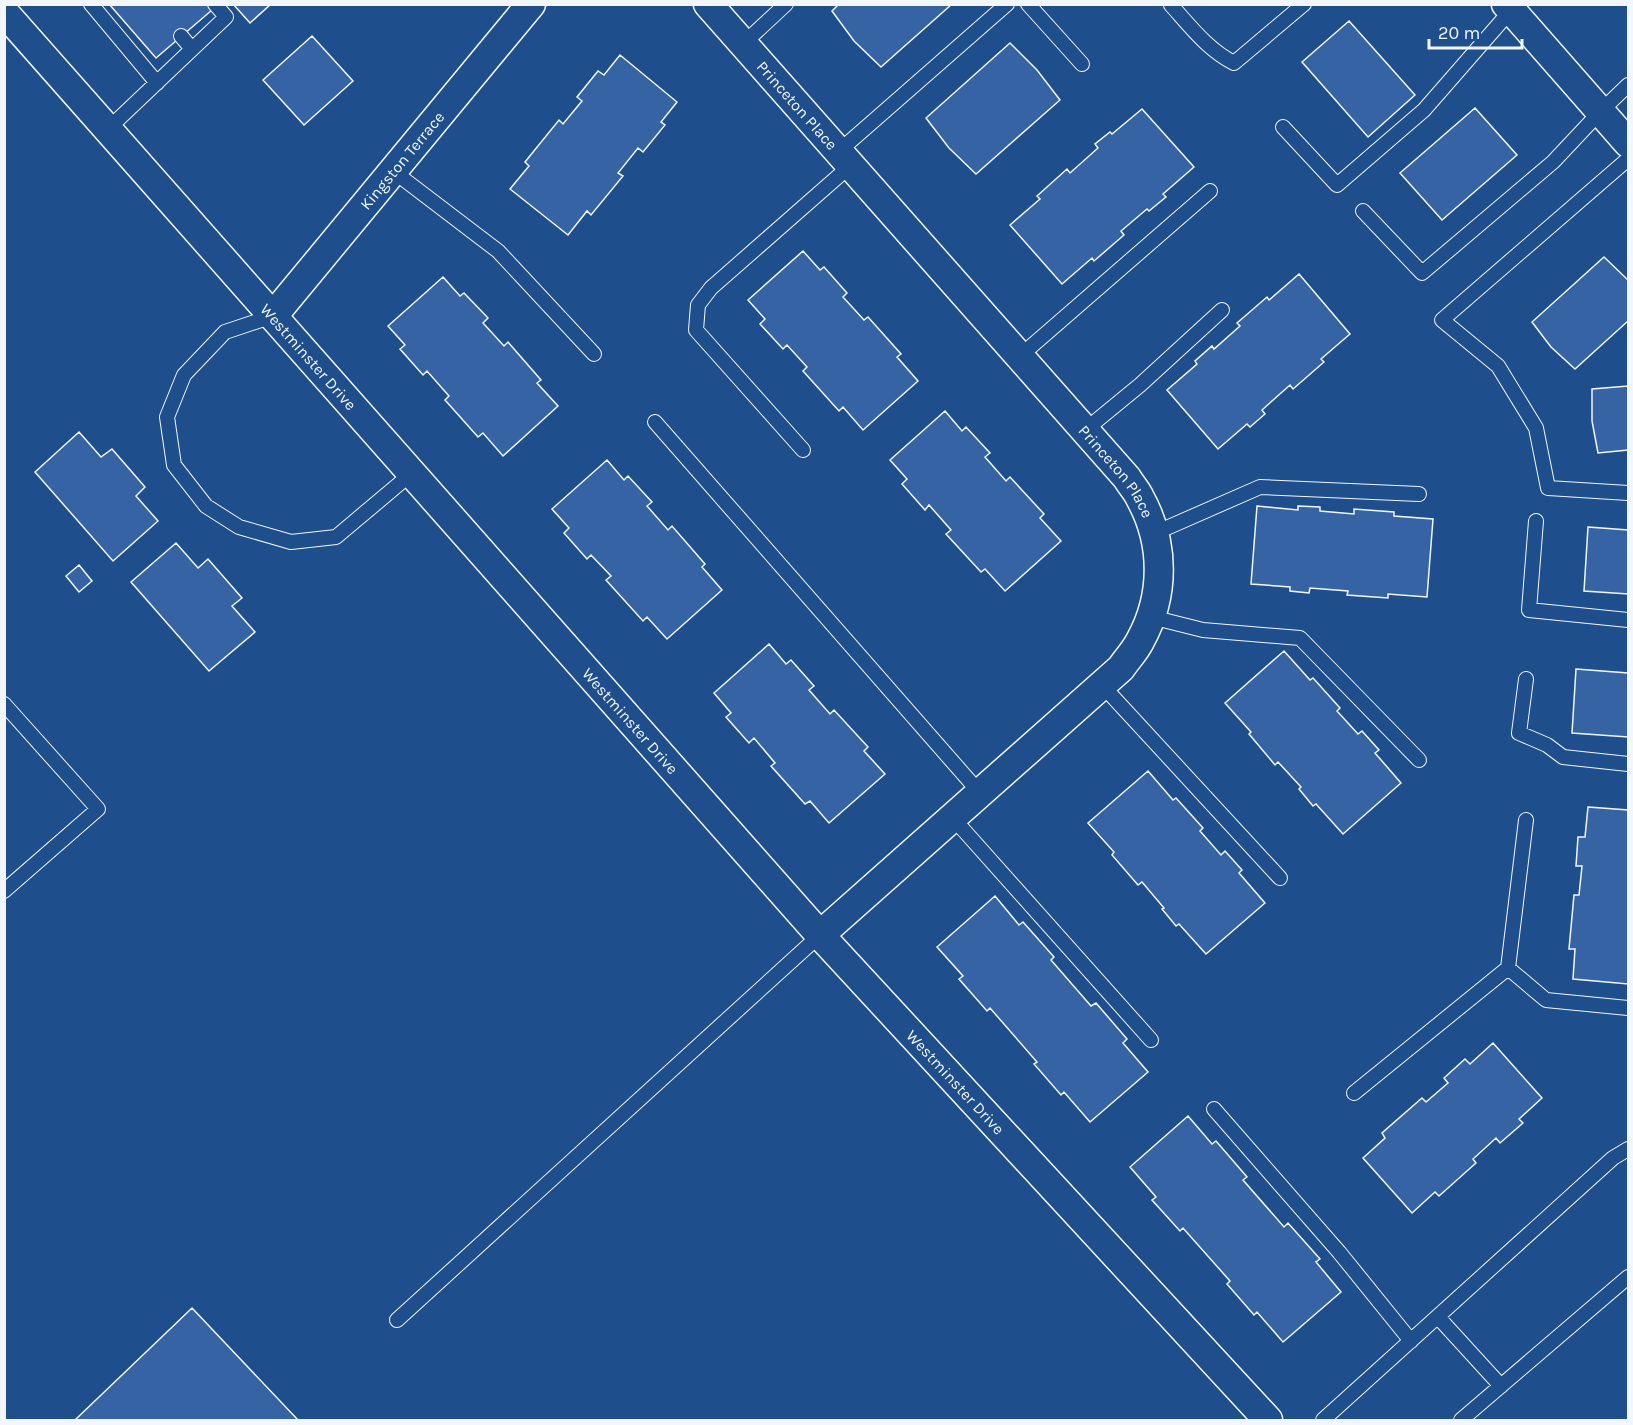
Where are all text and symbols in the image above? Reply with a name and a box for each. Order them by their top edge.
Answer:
scale bar [1429,12,1522,50]
text: 20 m [1438,22,1480,44]
street label: Princeton Place [753,57,842,154]
street label: Kingston Terrace [356,107,448,213]
street label: Westminster Drive [257,300,361,414]
street label: Princeton Place [1075,421,1158,520]
street label: Westminster Drive [579,664,683,778]
street label: Westminster Drive [903,1026,1009,1138]

